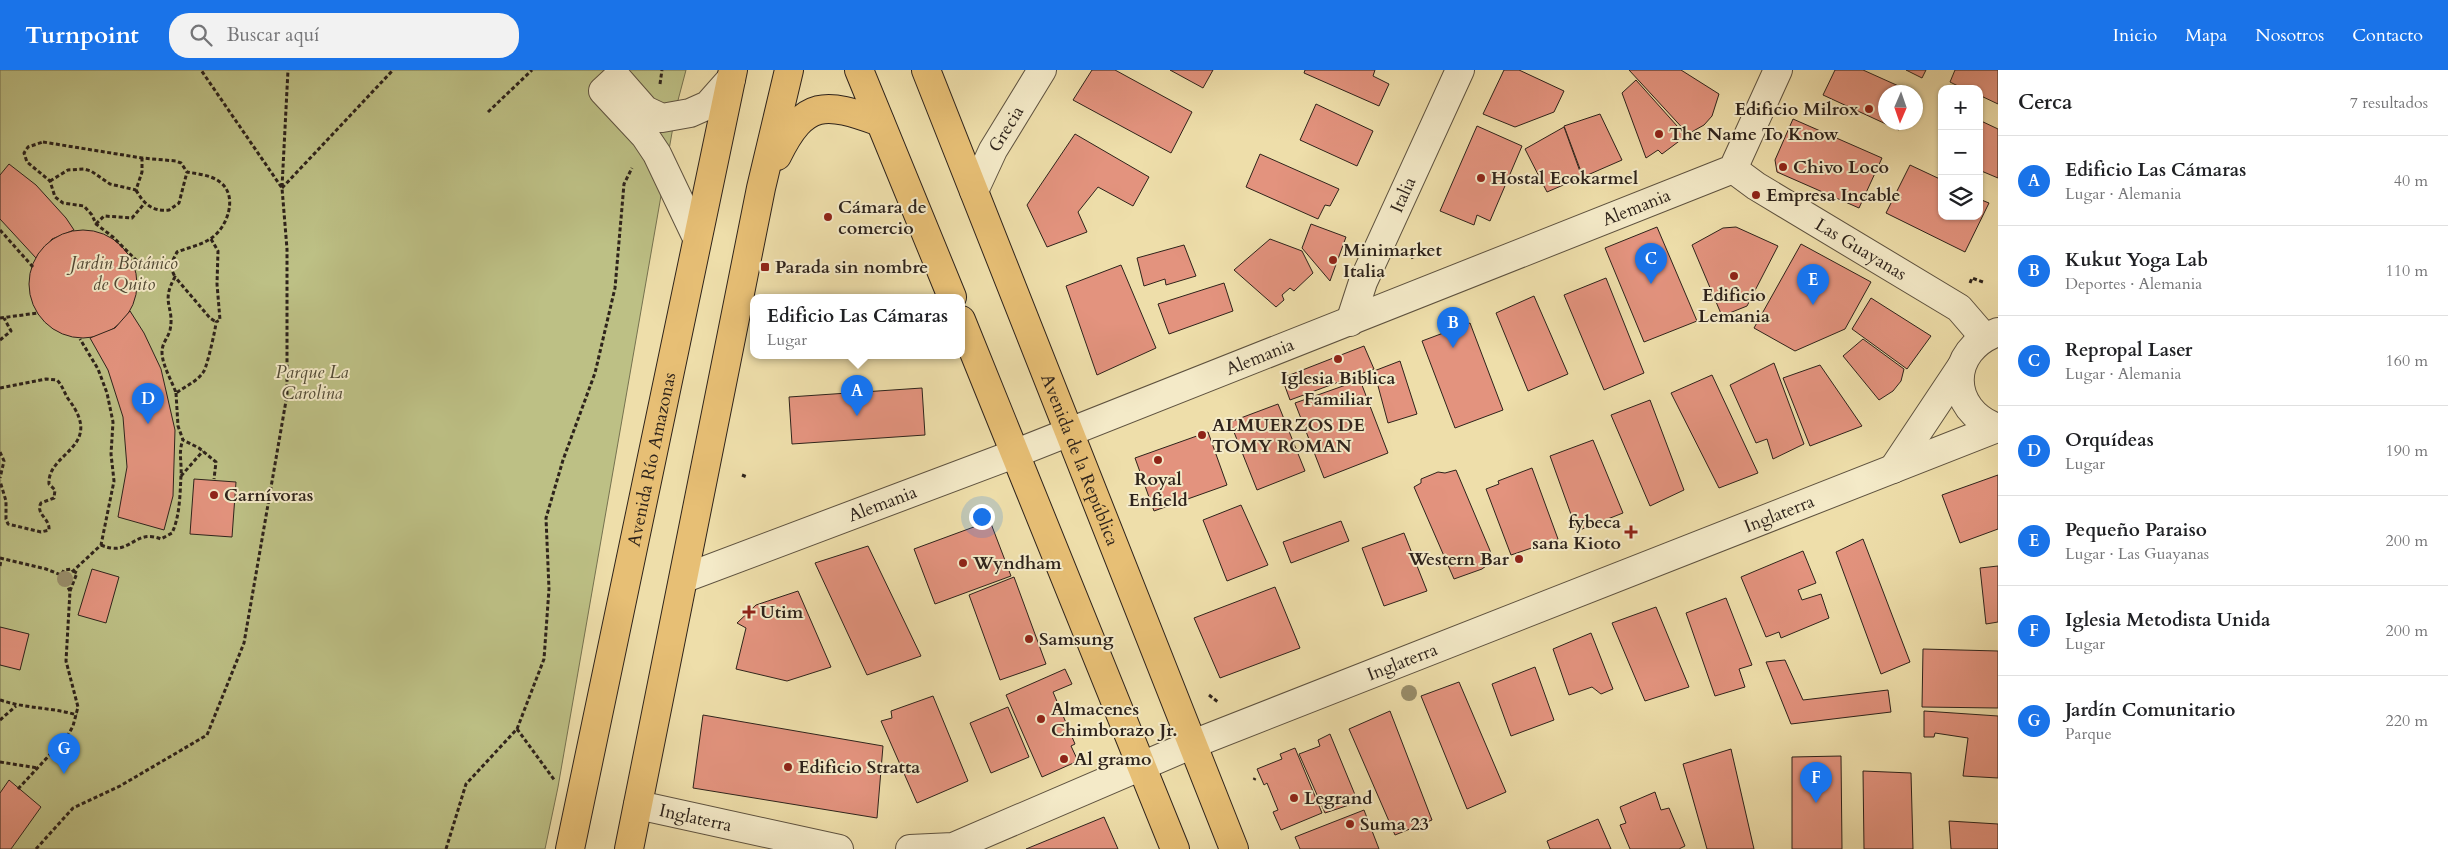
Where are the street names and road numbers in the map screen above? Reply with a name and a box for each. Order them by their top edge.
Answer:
street label: Grecia [982,101,1030,157]
street label: Italia [1384,173,1422,217]
street label: Alemania [1598,182,1674,232]
street label: Las Guayanas [1810,212,1911,286]
street label: Alemania [1222,332,1298,381]
street label: Avenida Río Amazonas [621,370,682,549]
street label: Avenida de la República [1035,370,1125,550]
street label: Alemania [844,479,921,528]
street label: Inglaterra [1740,488,1818,539]
street label: Inglaterra [1363,637,1441,687]
street label: Inglaterra [657,798,735,838]

